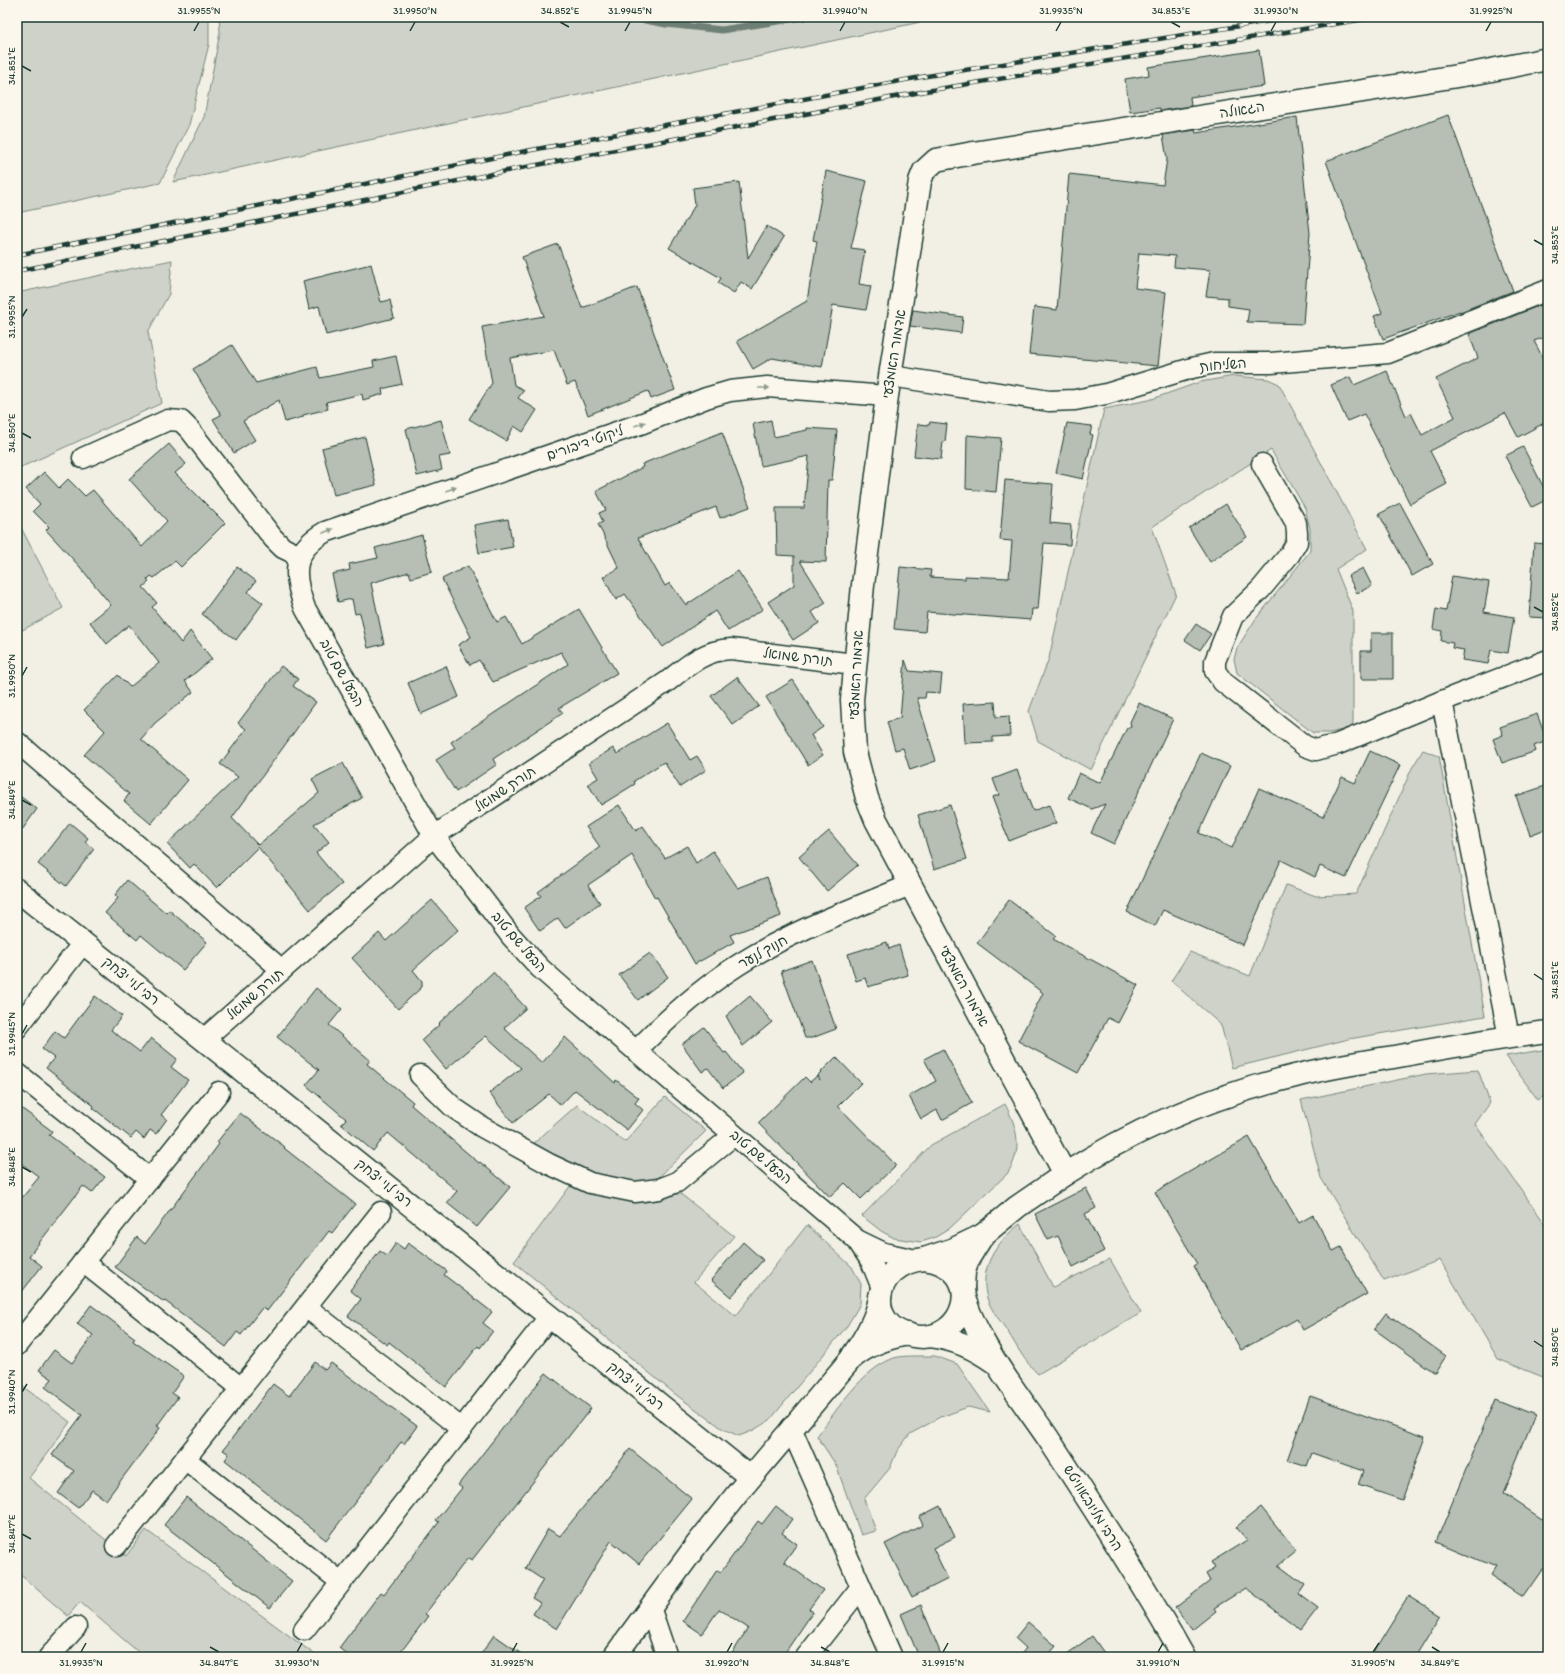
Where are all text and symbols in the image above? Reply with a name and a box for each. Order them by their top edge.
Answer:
text: 31.9955°N [177,4,221,17]
text: 31.9950°N [393,4,437,17]
text: 34.852°E [541,4,580,17]
text: 31.9945°N [608,4,652,17]
text: 31.9940°N [823,4,868,17]
text: 31.9935°N [1039,4,1083,17]
text: 34.853°E [1152,4,1191,17]
text: 31.9930°N [1254,4,1298,17]
text: 31.9925°N [1469,4,1513,17]
text: 34.851°E [5,47,18,85]
street label: הגאולה [1218,98,1266,122]
text: 34.853°E [1548,225,1561,264]
text: 31.9955°N [5,295,18,339]
street label: אדמור האמצעי [879,308,909,400]
street label: השליחות [1199,354,1247,376]
one-way arrow [758,385,771,391]
text: 34.850°E [5,413,18,453]
one-way arrow [635,421,647,427]
street label: ליקוטי דיבורים [544,422,626,464]
one-way arrow [445,486,457,492]
one-way arrow [322,528,334,534]
text: 34.852°E [1548,592,1561,631]
street label: אדמור האמצעי [845,630,867,720]
street label: הבעל שם טוב [316,636,368,710]
street label: תורת שמואל [762,644,834,670]
text: 31.9950°N [5,654,18,698]
street label: תורת שמואל [471,762,539,816]
text: 34.849°E [5,780,18,820]
street label: הבעל שם טוב [488,908,550,976]
street label: חנוך לנער [735,931,791,973]
street label: אדמור האמצעי [935,942,993,1030]
street label: רבי לוי יצחק [99,953,163,1009]
text: 34.851°E [1548,961,1561,999]
street label: תורת שמואל [223,964,287,1024]
text: 31.9945°N [5,1012,18,1056]
street label: הבעל שם טוב [727,1126,795,1188]
text: 34.848°E [5,1147,18,1187]
street label: רבי לוי יצחק [352,1155,416,1211]
text: 34.850°E [1548,1327,1561,1367]
street label: רבי לוי יצחק [604,1358,668,1414]
text: 31.9940°N [5,1369,18,1414]
street label: הרבי מליובאוויטש [1060,1462,1126,1554]
text: 34.847°E [5,1514,18,1553]
text: 31.9935°N [59,1656,103,1669]
text: 34.847°E [200,1656,239,1669]
text: 31.9930°N [275,1656,319,1669]
text: 31.9925°N [490,1656,534,1669]
text: 31.9920°N [705,1656,749,1669]
text: 34.848°E [810,1656,850,1669]
text: 31.9915°N [922,1656,965,1669]
text: 31.9910°N [1136,1656,1180,1669]
text: 31.9905°N [1351,1656,1395,1669]
text: 34.849°E [1420,1656,1460,1669]

